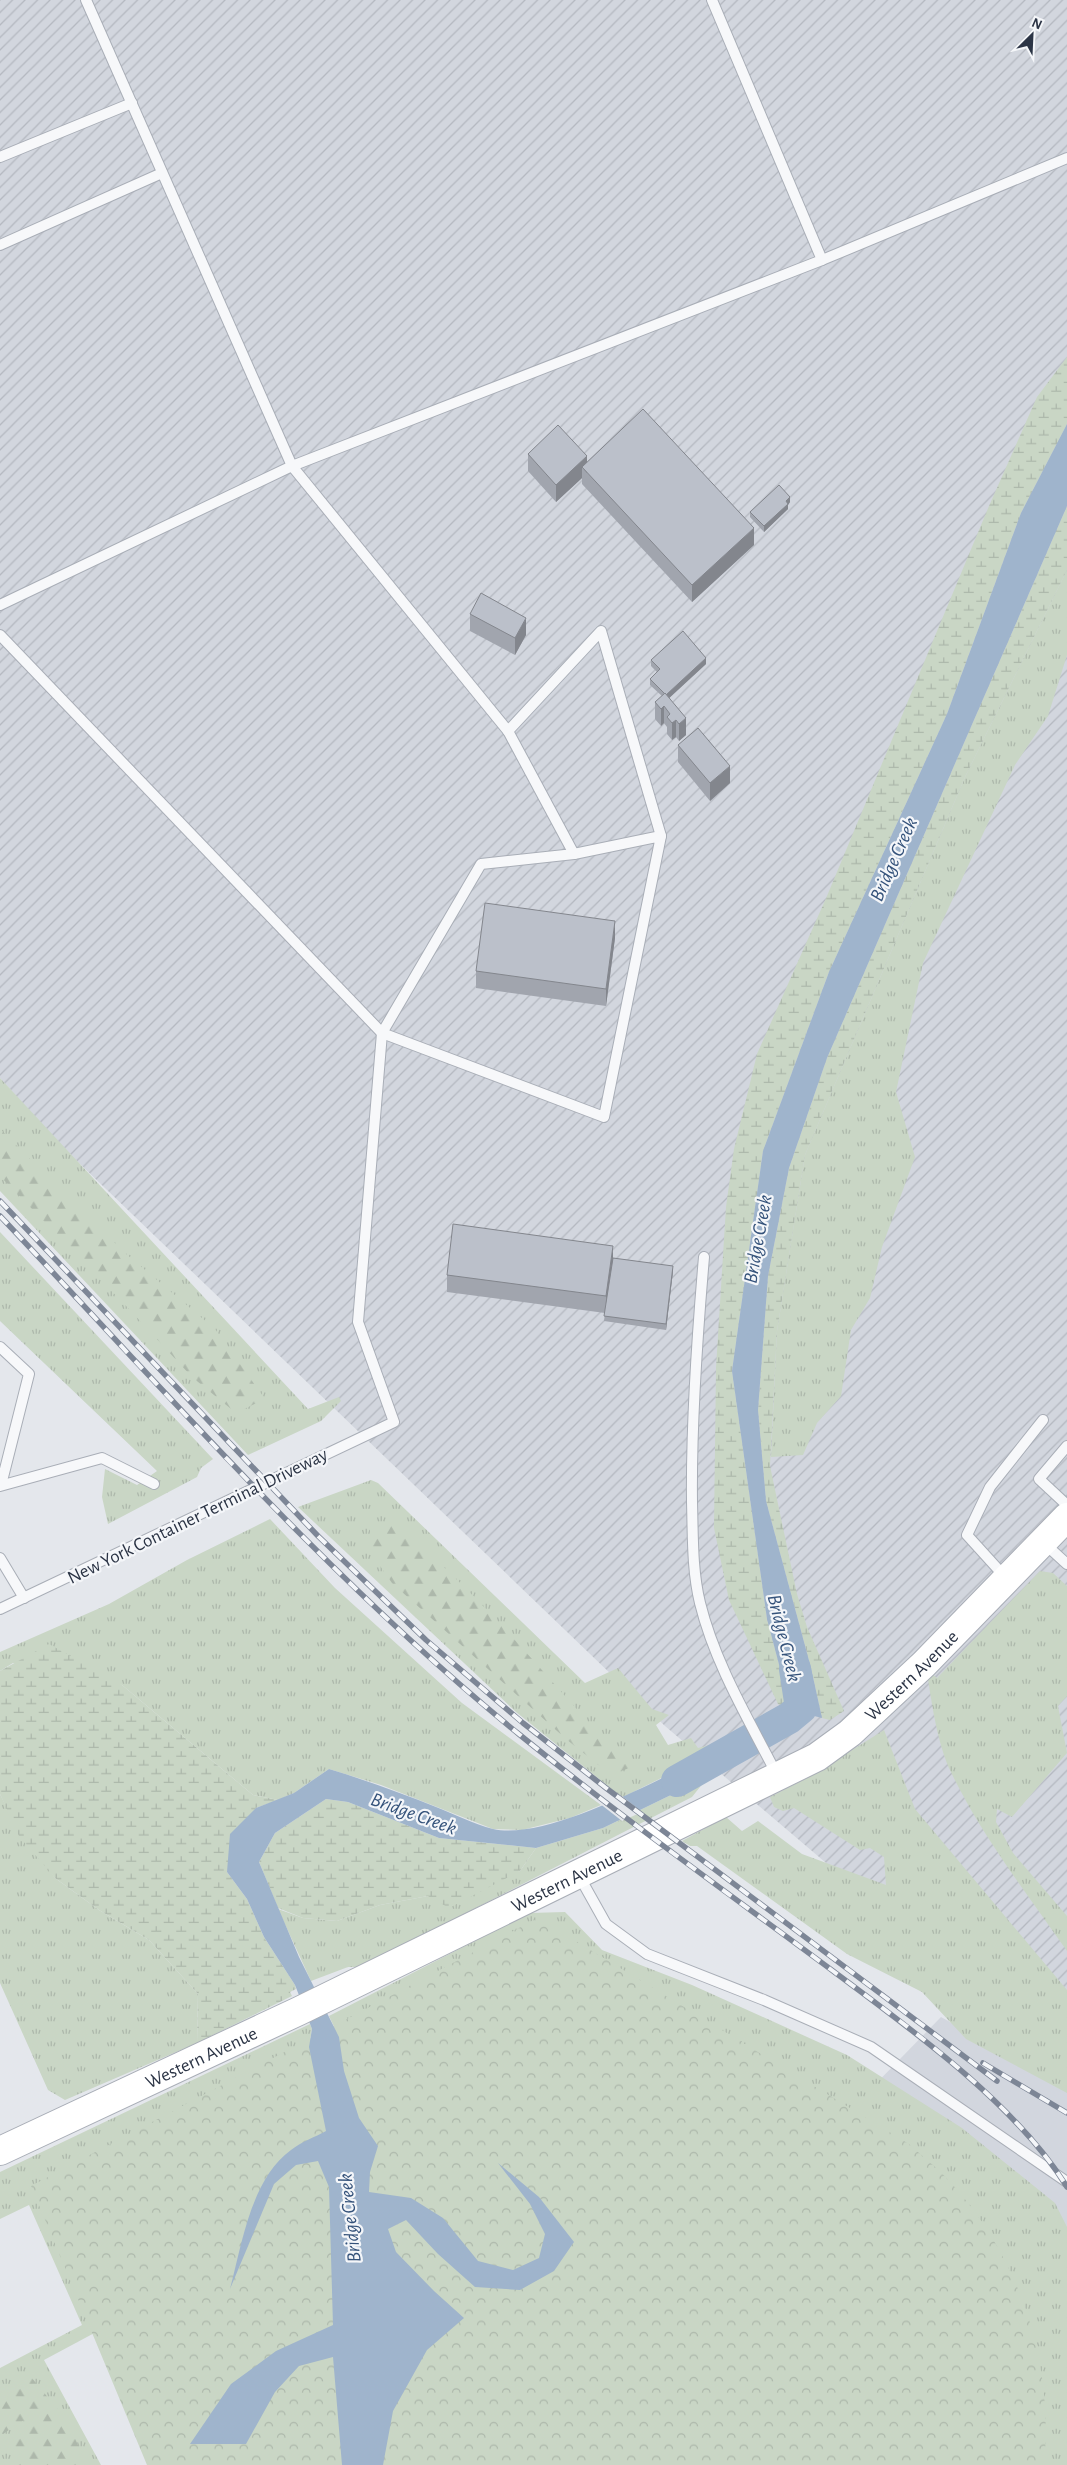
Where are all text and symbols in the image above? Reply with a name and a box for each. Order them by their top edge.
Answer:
north arrow [1007,10,1057,60]
text: N [1030,16,1044,32]
water label: Bridge Creek [867,814,921,904]
water label: Bridge Creek [740,1193,776,1285]
street label: New York Container Terminal Driveway [65,1445,331,1588]
water label: Bridge Creek [764,1592,805,1684]
street label: Western Avenue [862,1627,962,1725]
water label: Bridge Creek [368,1789,459,1839]
street label: Western Avenue [509,1846,626,1916]
street label: Western Avenue [143,2024,261,2092]
water label: Bridge Creek [335,2172,365,2263]

